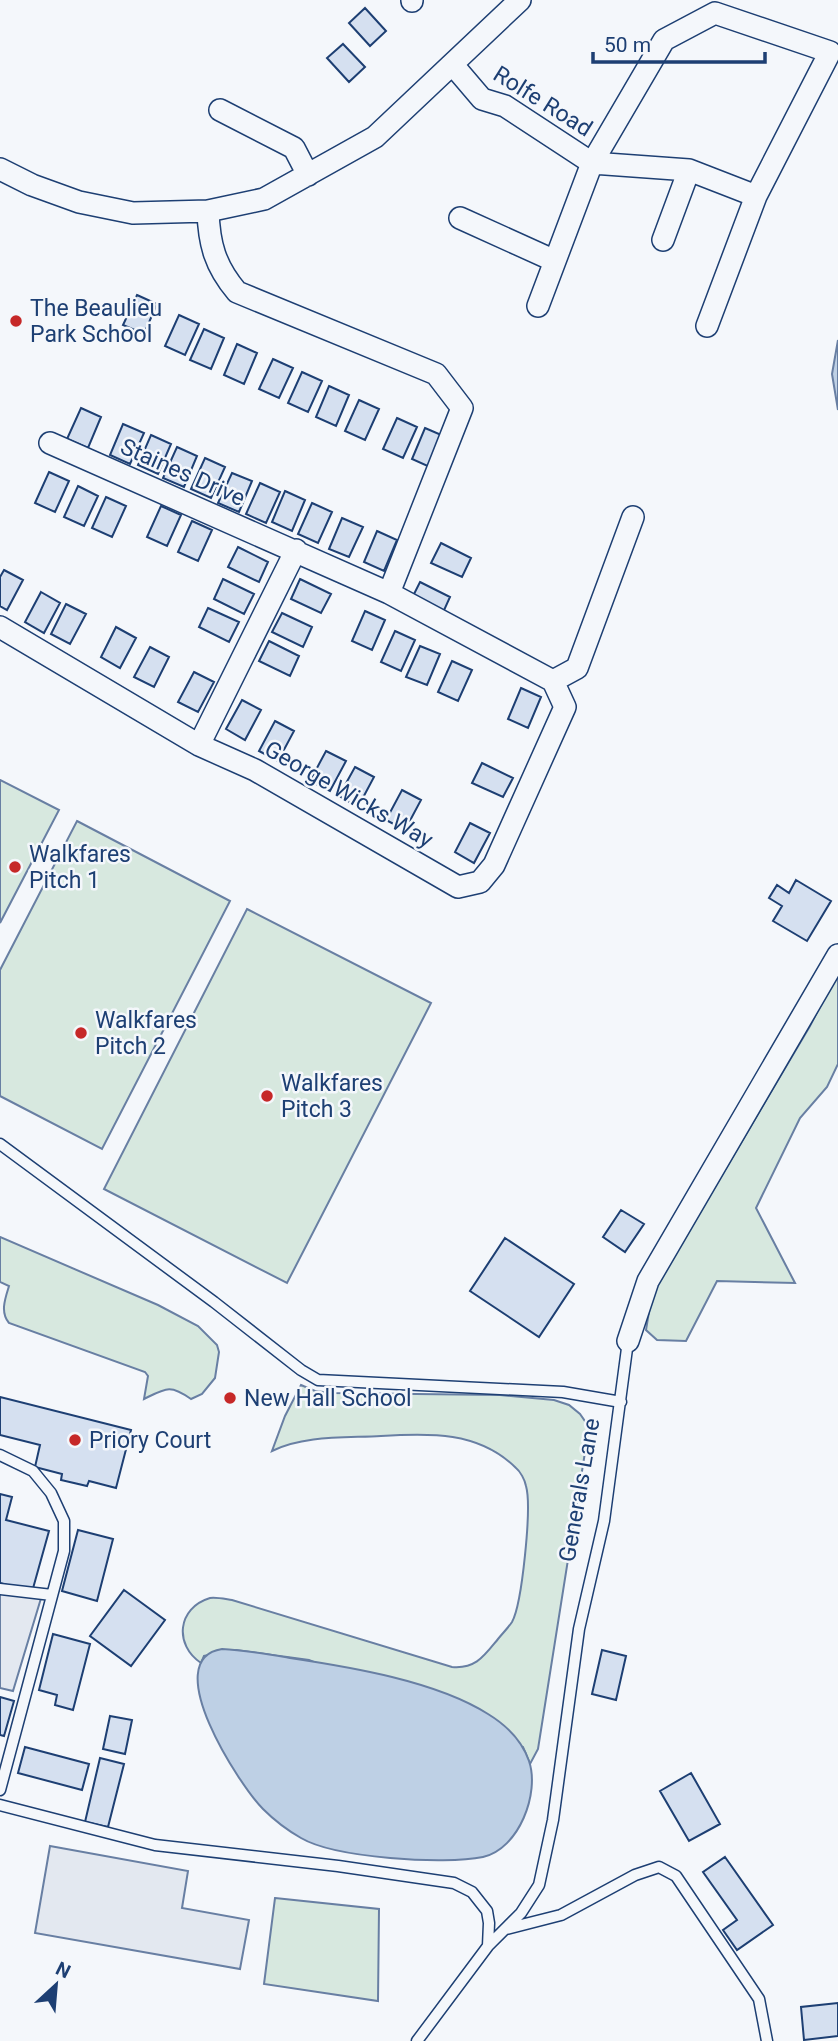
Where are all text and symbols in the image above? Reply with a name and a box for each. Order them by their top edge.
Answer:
scale bar [593,21,764,65]
text: 50 m [604,33,651,57]
street label: Rolfe Road [488,60,597,142]
place label: The Beaulieu Park School [30,295,162,348]
marker: The Beaulieu Park School [8,313,24,329]
street label: Staines Drive [116,433,249,512]
street label: George Wicks Way [260,735,438,854]
place label: Walkfares Pitch 1 [29,841,131,894]
marker: Walkfares Pitch 1 [7,859,23,875]
place label: Walkfares Pitch 2 [95,1007,197,1060]
marker: Walkfares Pitch 2 [73,1025,89,1041]
place label: Walkfares Pitch 3 [281,1070,383,1123]
marker: Walkfares Pitch 3 [259,1088,275,1104]
place label: New Hall School [244,1385,412,1412]
marker: New Hall School [222,1390,238,1406]
street label: Generals Lane [554,1416,605,1564]
place label: Priory Court [89,1427,211,1454]
marker: Priory Court [67,1432,83,1448]
north arrow [21,1950,91,2020]
text: N [52,1957,74,1983]

